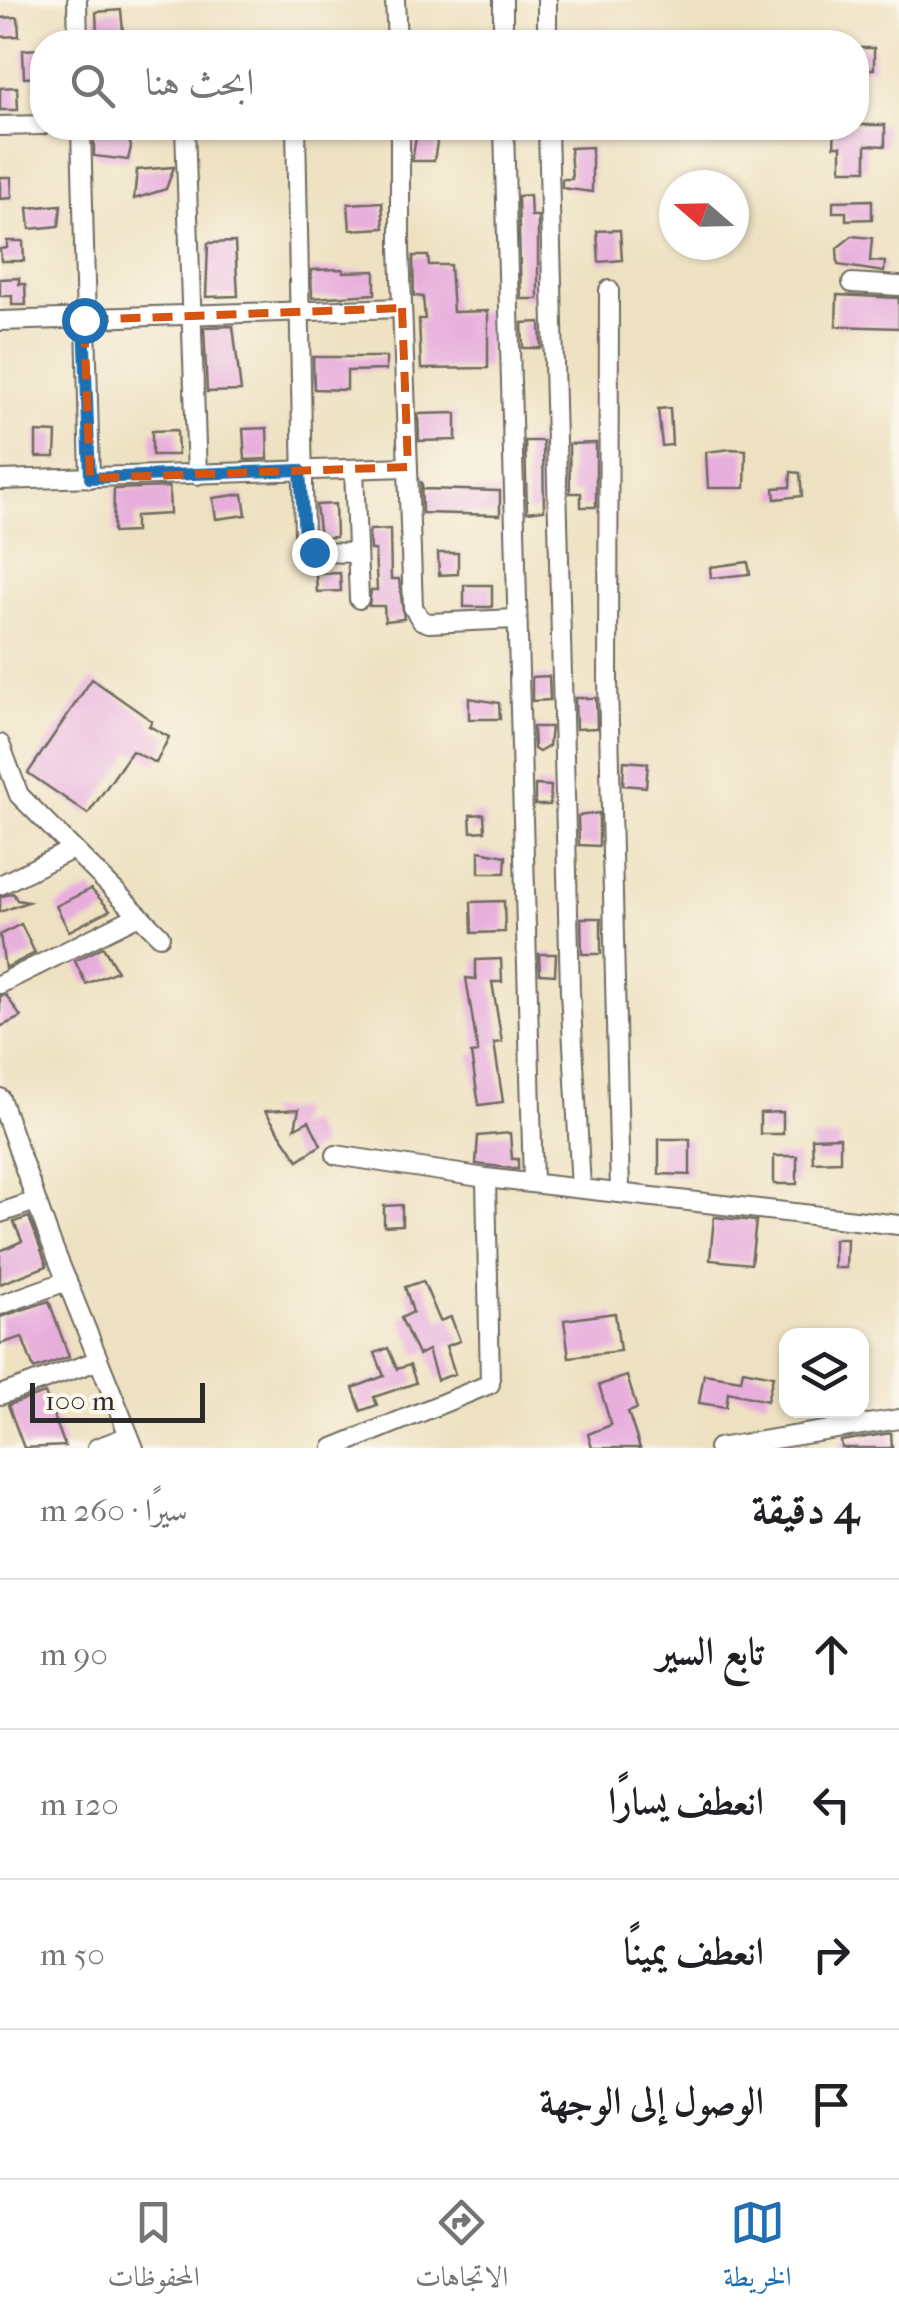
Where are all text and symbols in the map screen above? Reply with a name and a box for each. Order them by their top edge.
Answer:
search box [30,30,869,140]
icon: search [65,58,120,113]
text: ابحث هنا [145,60,255,105]
north arrow [659,170,749,260]
route start [62,298,108,344]
route end [292,530,338,576]
map controls [779,1328,869,1418]
button: layers [779,1328,869,1418]
scale bar [30,1378,205,1422]
text: 100 m [45,1384,115,1417]
text: 4 دقيقة [752,1485,859,1534]
text: سيرًا · 260 m [40,1492,188,1529]
icon: ahead [804,1627,859,1682]
text: تابع السير [657,1629,764,1674]
text: 90 m [40,1636,108,1673]
icon: left [804,1777,859,1832]
text: انعطف يسارًا [608,1779,764,1824]
text: 120 m [40,1786,119,1823]
icon: right [804,1927,859,1982]
text: انعطف يمينًا [623,1929,764,1974]
text: 50 m [40,1936,105,1973]
icon: arrive [804,2077,859,2132]
text: الوصول إلى الوجهة [540,2079,764,2124]
tab: المحفوظات [108,2195,200,2304]
tab: الاتجاهات [415,2195,508,2304]
tab: الخريطة [723,2195,791,2304]

